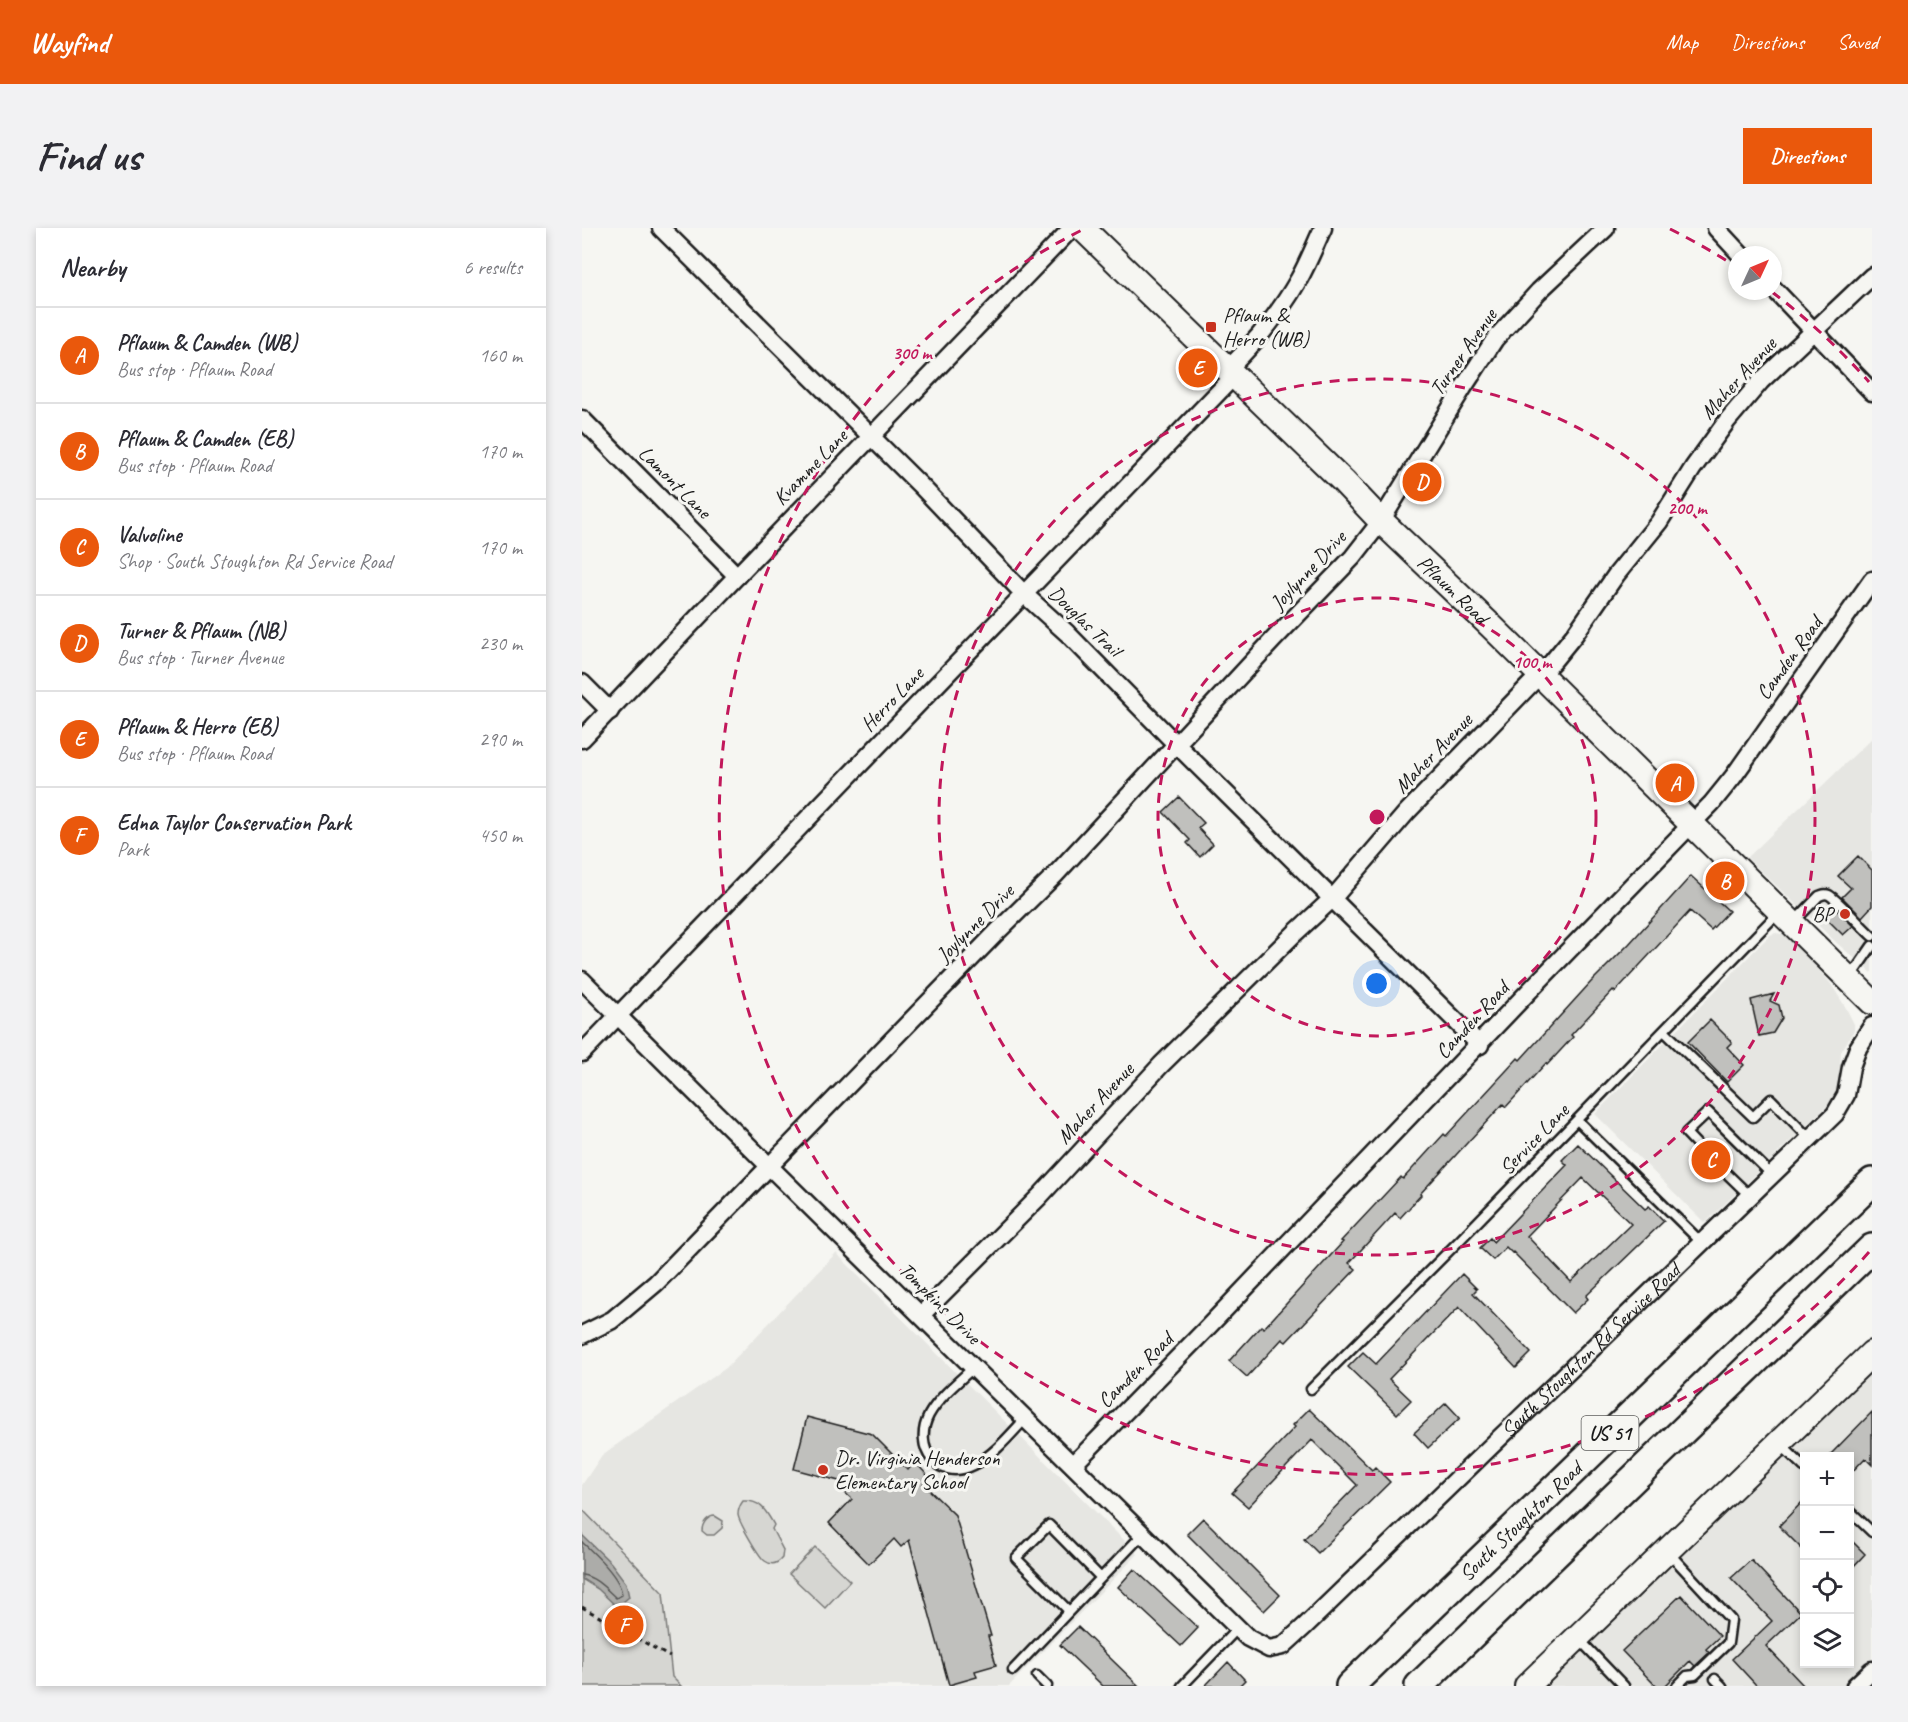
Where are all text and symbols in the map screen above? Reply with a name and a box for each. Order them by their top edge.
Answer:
text: Wayfind [30,25,109,60]
text: Map [1666,29,1698,55]
text: Directions [1731,29,1804,55]
text: Saved [1837,29,1878,55]
button: Directions [1743,128,1872,184]
text: Find us [36,130,141,183]
north arrow [1728,246,1782,300]
text: Nearby [60,251,125,284]
text: 6 results [463,255,522,280]
place label: Pflaum & Herro (WB) [1223,302,1310,352]
street label: Turner Avenue [1424,303,1503,401]
marker: Pflaum & Herro (WB) [1204,320,1218,334]
text: Pflaum & Camden (WB) [117,329,297,357]
street label: Maher Avenue [1694,331,1782,424]
text: 300 m [893,342,933,364]
text: A [74,343,85,368]
text: 160 m [479,343,522,368]
pin: E [1178,346,1218,390]
text: Bus stop · Pflaum Road [117,357,272,382]
street label: Kvamme Lane [767,422,854,511]
text: Pflaum & Camden (EB) [117,425,293,453]
text: B [74,439,85,464]
text: 170 m [479,439,522,464]
street label: Lamont Lane [633,440,718,525]
text: Bus stop · Pflaum Road [117,453,272,478]
pin: D [1402,460,1442,504]
text: 200 m [1668,497,1708,519]
text: Valvoline [117,521,181,549]
street label: Joylynne Drive [1264,523,1353,616]
text: C [75,535,84,560]
text: 170 m [479,535,522,560]
text: Shop · South Stoughton Rd Service Road [117,549,392,574]
street label: Pflaum Road [1412,550,1497,632]
street label: Douglas Trail [1043,580,1129,665]
street label: Camden Road [1750,608,1830,705]
text: Turner & Pflaum (NB) [117,617,285,645]
text: D [74,631,85,656]
text: 230 m [479,631,522,656]
text: Bus stop · Turner Avenue [117,645,283,670]
text: 100 m [1513,651,1553,673]
street label: Herro Lane [855,660,931,737]
street label: Maher Avenue [1388,707,1478,799]
text: Pflaum & Herro (EB) [117,713,278,741]
text: E [74,727,85,752]
text: 290 m [479,727,522,752]
text: Bus stop · Pflaum Road [117,741,272,766]
pin: A [1656,760,1694,806]
centre of rings [1367,807,1387,827]
text: Edna Taylor Conservation Park [117,809,351,837]
text: F [75,823,84,848]
text: 450 m [479,823,522,848]
text: Park [117,837,149,862]
pin: B [1706,858,1744,904]
street label: Joylynne Drive [930,877,1021,968]
place label: BP [1812,901,1836,927]
marker: BP [1838,907,1852,921]
your location [1362,969,1391,998]
street label: Camden Road [1430,973,1517,1064]
street label: Maher Avenue [1051,1056,1140,1149]
street label: Service Lane [1494,1097,1575,1180]
pin: C [1692,1138,1730,1182]
street label: Tompkins Drive [893,1256,988,1351]
street label: South Stoughton Rd Service Road [1495,1256,1688,1443]
street label: Camden Road [1092,1324,1181,1413]
road number: US 51 [1582,1416,1638,1450]
place label: Dr. Virginia Henderson Elementary School [835,1445,1000,1495]
map controls [1800,1452,1854,1668]
button: + [1800,1452,1854,1506]
street label: South Stoughton Road [1454,1453,1590,1587]
marker: Dr. Virginia Henderson Elementary School [816,1463,830,1477]
button: − [1800,1506,1854,1560]
button: locate [1800,1560,1854,1614]
pin: F [604,1602,644,1648]
button: layers [1800,1614,1854,1668]

